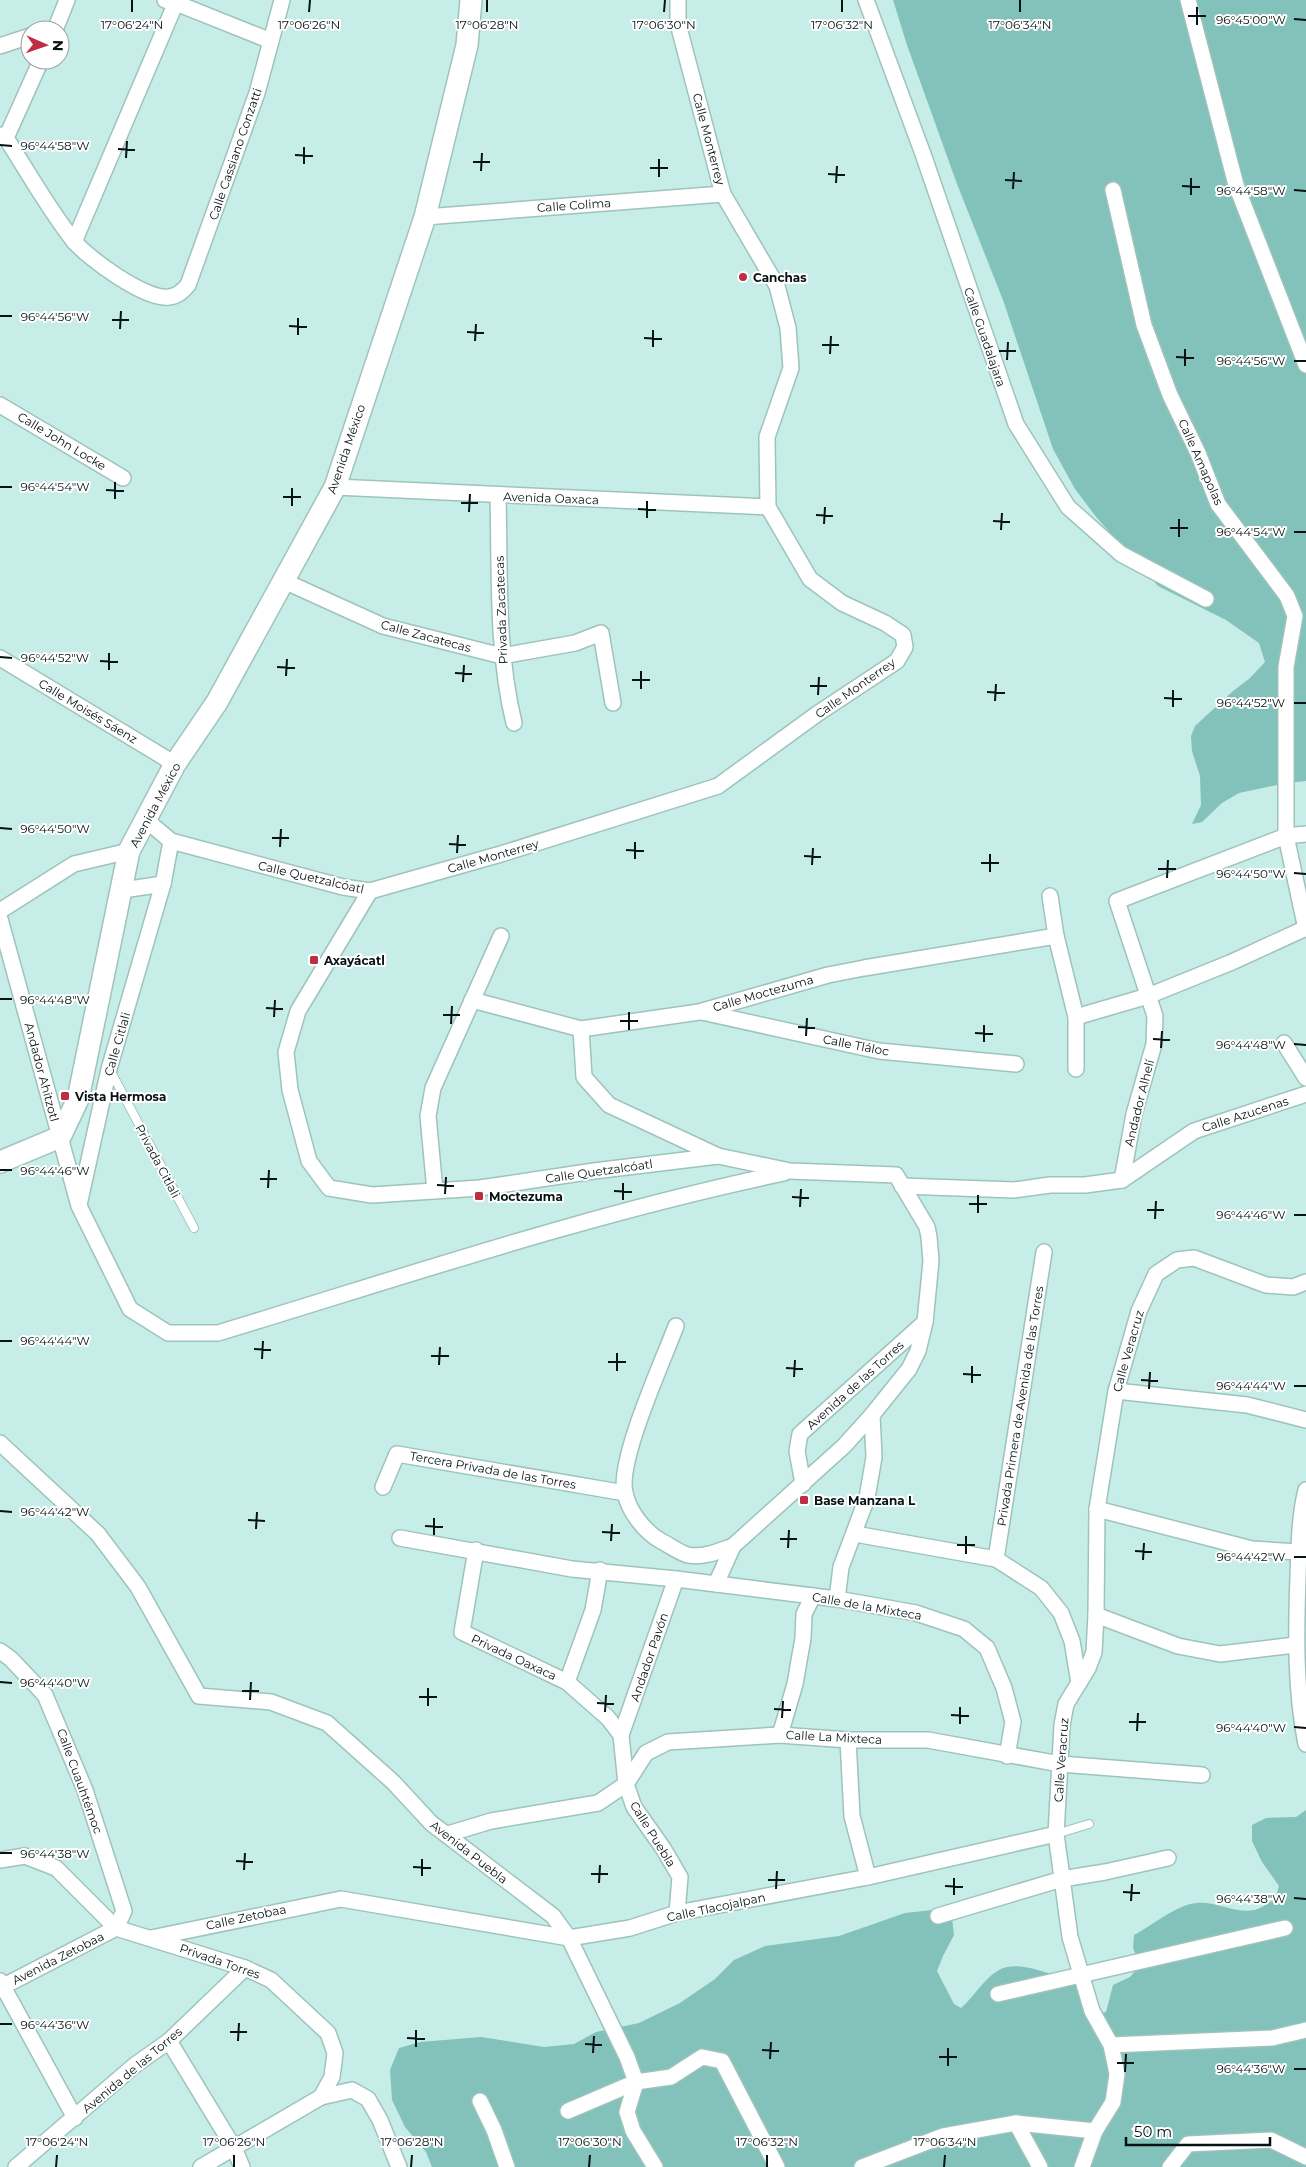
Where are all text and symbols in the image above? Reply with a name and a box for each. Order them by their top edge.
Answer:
text: 96°45'00"W [1216,12,1286,27]
text: 17°06'24"N [101,17,163,32]
text: 17°06'26"N [278,17,340,32]
text: 17°06'28"N [455,17,519,32]
text: 17°06'30"N [632,17,696,32]
text: 17°06'32"N [811,17,873,32]
text: 17°06'34"N [989,17,1051,32]
north arrow [20,20,70,70]
text: N [49,39,67,51]
street label: Calle Cassiano Conzatti [205,86,265,222]
street label: Calle Monterrey [690,91,729,187]
text: 96°44'58"W [20,138,90,153]
text: 96°44'58"W [1216,183,1286,198]
street label: Calle Colima [536,195,612,215]
place label: Canchas [753,270,807,285]
marker: Canchas [737,271,749,283]
street label: Calle Guadalajara [961,285,1009,389]
text: 96°44'56"W [21,309,89,324]
text: 96°44'56"W [1217,353,1285,368]
street label: Avenida México [324,402,368,496]
street label: Calle John Locke [15,409,109,473]
street label: Calle Amapolas [1175,417,1227,507]
text: 96°44'54"W [20,479,90,494]
street label: Avenida Oaxaca [503,489,599,507]
text: 96°44'54"W [1216,524,1286,539]
street label: Privada Zacatecas [492,555,510,664]
street label: Calle Zacatecas [379,617,473,655]
text: 96°44'52"W [21,650,89,665]
street label: Calle Monterrey [812,655,898,721]
street label: Calle Moisés Sáenz [36,676,140,746]
text: 96°44'52"W [1217,695,1285,710]
street label: Avenida México [126,760,184,850]
text: 96°44'50"W [20,821,90,836]
street label: Calle Monterrey [446,836,541,876]
street label: Calle Quetzalcóatl [257,858,365,896]
text: 96°44'50"W [1216,866,1286,881]
place label: Axayácatl [323,953,385,968]
marker: Axayácatl [308,954,320,966]
street label: Calle Moctezuma [711,971,815,1015]
text: 96°44'48"W [20,992,90,1007]
street label: Calle Citlali [101,1010,133,1078]
street label: Andador Ahitzotl [22,1021,62,1123]
street label: Calle Tláloc [822,1031,891,1059]
text: 96°44'48"W [1216,1037,1286,1052]
street label: Andador Alhelí [1121,1057,1157,1148]
place label: Vista Hermosa [74,1089,166,1104]
marker: Vista Hermosa [59,1090,71,1102]
street label: Calle Azucenas [1200,1093,1290,1135]
street label: Privada Citlali [132,1122,184,1200]
street label: Calle Quetzalcóatl [544,1156,654,1186]
text: 96°44'46"W [20,1163,90,1178]
place label: Moctezuma [489,1189,563,1204]
marker: Moctezuma [473,1190,485,1202]
text: 96°44'46"W [1216,1207,1286,1222]
street label: Privada Primera de Avenida de las Torres [994,1285,1046,1527]
street label: Calle Veracruz [1109,1308,1147,1394]
text: 96°44'44"W [20,1333,90,1348]
street label: Avenida de las Torres [803,1337,907,1433]
text: 96°44'44"W [1216,1378,1286,1393]
street label: Tercera Privada de las Torres [409,1448,577,1492]
place label: Base Manzana L [814,1493,916,1508]
marker: Base Manzana L [798,1494,810,1506]
text: 96°44'42"W [21,1504,89,1519]
text: 96°44'42"W [1217,1549,1285,1564]
street label: Calle de la Mixteca [811,1589,923,1623]
street label: Andador Pavón [627,1611,671,1703]
street label: Privada Oaxaca [469,1631,559,1683]
text: 96°44'40"W [20,1675,90,1690]
street label: Calle Veracruz [1051,1717,1071,1803]
text: 96°44'40"W [1216,1720,1286,1735]
street label: Calle Cuauhtémoc [54,1726,106,1836]
street label: Calle La Mixteca [785,1727,883,1747]
street label: Calle Puebla [627,1798,679,1870]
street label: Avenida Puebla [427,1817,511,1887]
text: 96°44'38"W [20,1846,90,1861]
street label: Calle Tlacojalpan [665,1889,767,1925]
text: 96°44'38"W [1216,1891,1286,1906]
street label: Calle Zetobaa [205,1901,287,1933]
street label: Avenida Zetobaa [10,1928,106,1988]
street label: Privada Torres [178,1940,262,1982]
text: 96°44'36"W [21,2017,89,2032]
street label: Avenida de las Torres [79,2024,185,2116]
text: 96°44'36"W [1217,2061,1285,2076]
scale bar [1126,2114,1270,2146]
text: 50 m [1134,2122,1172,2141]
text: 17°06'24"N [26,2134,88,2149]
text: 17°06'26"N [203,2134,265,2149]
text: 17°06'28"N [380,2134,444,2149]
text: 17°06'30"N [558,2134,622,2149]
text: 17°06'32"N [736,2134,798,2149]
text: 17°06'34"N [914,2134,976,2149]

